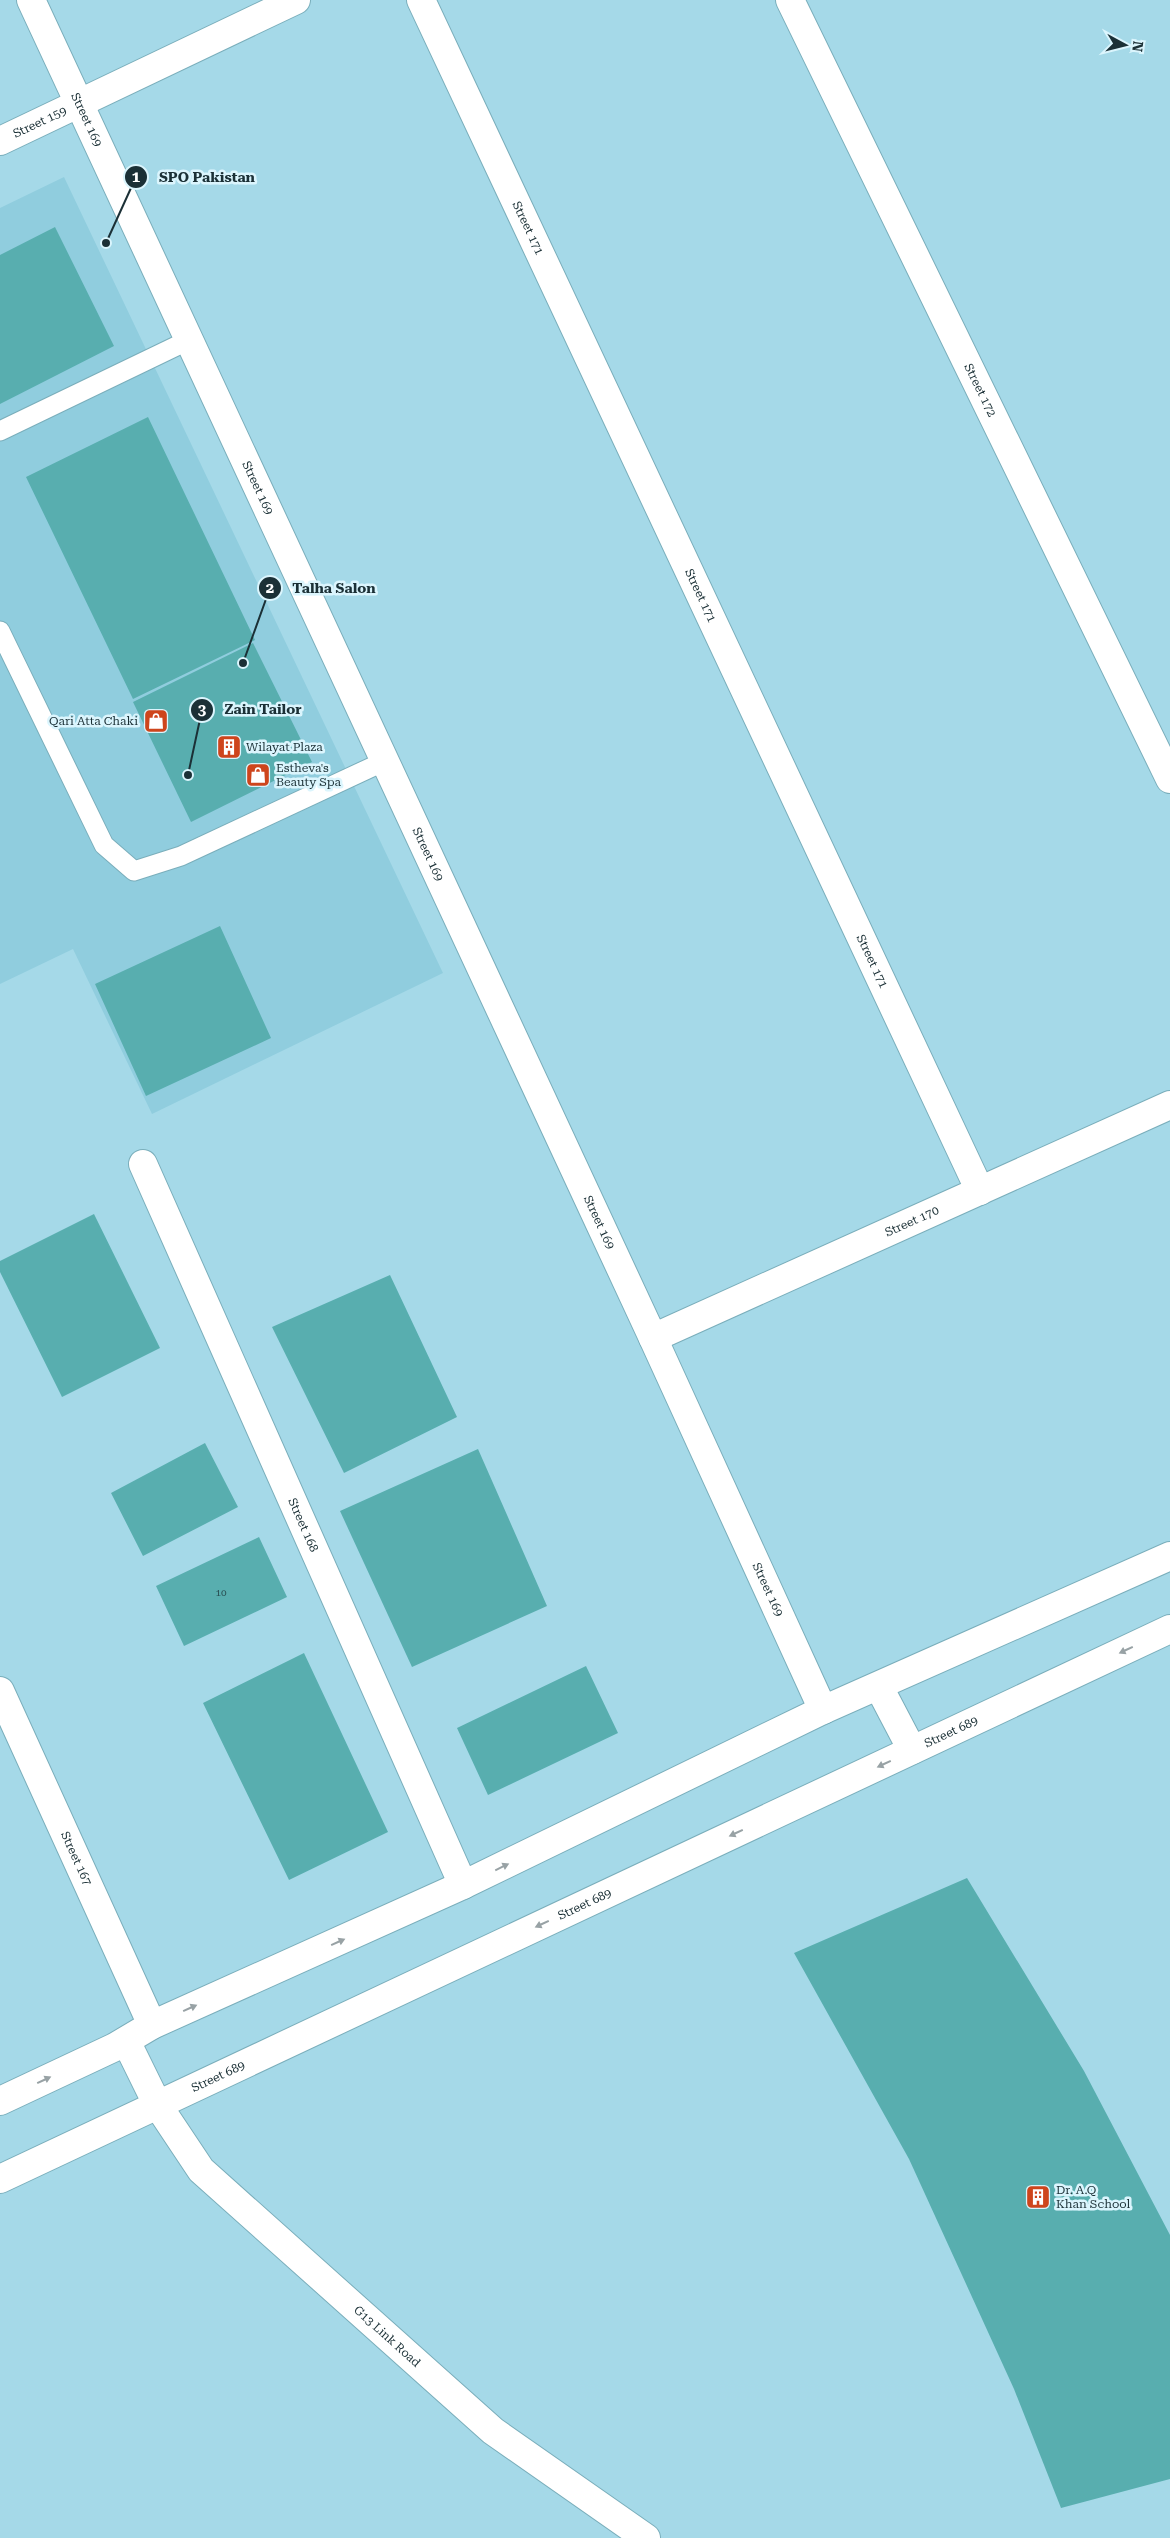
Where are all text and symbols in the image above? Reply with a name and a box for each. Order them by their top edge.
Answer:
north arrow [1100,20,1150,70]
text: N [1129,40,1147,53]
street label: Street 169 [68,91,105,149]
street label: Street 159 [11,103,69,141]
callout: SPO Pakistan [124,163,265,192]
text: 1 [132,168,141,186]
text: SPO Pakistan [159,169,256,185]
street label: Street 171 [509,199,547,257]
street label: Street 172 [961,361,999,419]
street label: Street 169 [239,459,276,517]
street label: Street 171 [682,567,719,625]
callout: Talha Salon [257,573,386,602]
text: 2 [266,579,274,597]
text: Talha Salon [292,580,376,596]
callout: Zain Tailor [190,695,312,724]
text: 3 [198,701,207,719]
text: Zain Tailor [224,701,302,717]
shop icon: Qari Atta Chaki [143,708,169,734]
place label: Qari Atta Chaki [49,714,138,728]
building icon: Wilayat Plaza [216,734,242,760]
place label: Wilayat Plaza [246,740,323,754]
place label: Estheva's Beauty Spa [276,761,341,789]
shop icon: Estheva's Beauty Spa [245,762,271,788]
street label: Street 169 [410,825,447,884]
street label: Street 171 [854,932,891,991]
street label: Street 169 [581,1193,618,1252]
street label: Street 170 [883,1203,941,1240]
street label: Street 168 [285,1496,321,1554]
street label: Street 169 [750,1560,786,1619]
house number: 10 [215,1587,227,1598]
one-way arrow [1119,1646,1133,1654]
street label: Street 689 [922,1713,980,1750]
one-way arrow [877,1760,891,1768]
one-way arrow [729,1828,744,1837]
street label: Street 167 [58,1829,95,1888]
one-way arrow [494,1863,509,1871]
street label: Street 689 [556,1885,614,1923]
one-way arrow [535,1920,549,1928]
one-way arrow [331,1937,345,1945]
one-way arrow [183,2004,197,2012]
street label: Street 689 [189,2058,247,2095]
one-way arrow [37,2076,51,2084]
place label: Dr. A.Q Khan School [1056,2183,1131,2211]
building icon: Dr. A.Q Khan School [1025,2184,1051,2210]
street label: G13 Link Road [351,2303,424,2370]

